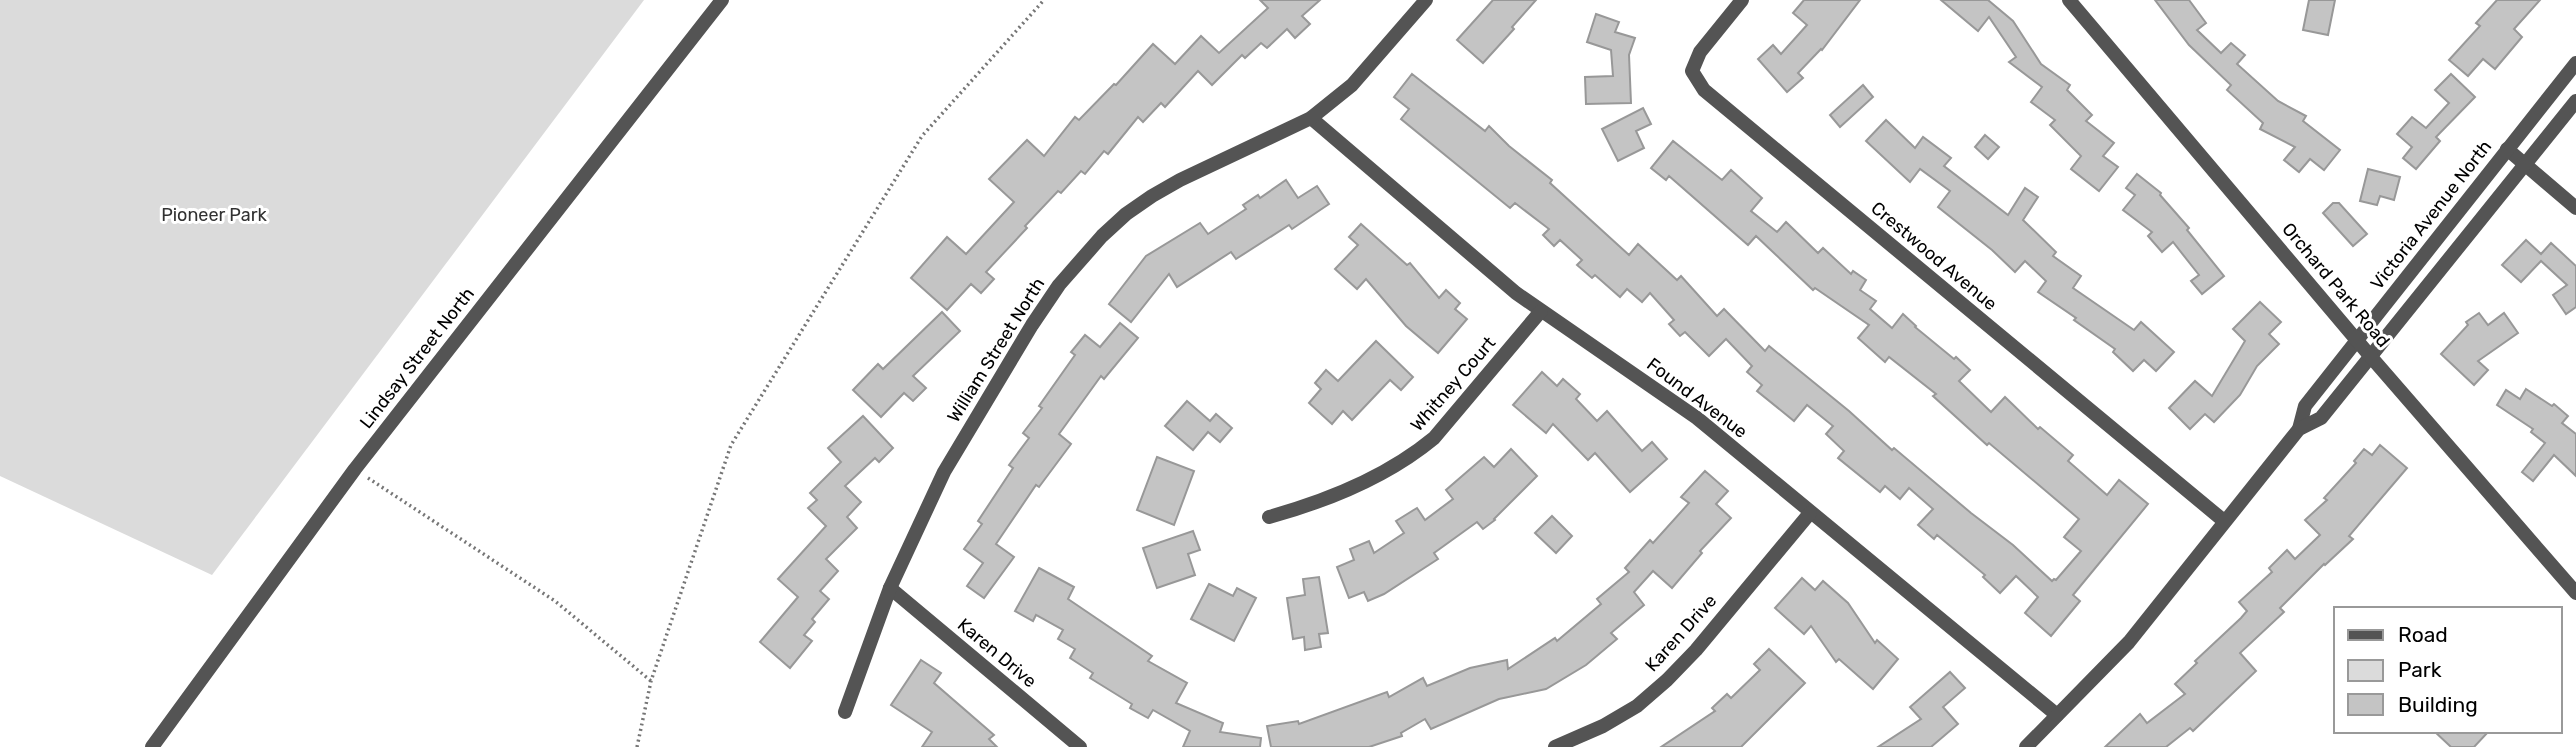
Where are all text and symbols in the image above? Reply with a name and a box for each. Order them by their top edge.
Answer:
street label: Victoria Avenue North [2366,136,2496,294]
street label: Crestwood Avenue [1867,197,2001,315]
park label: Pioneer Park [161,204,268,226]
street label: Orchard Park Road [2278,218,2394,352]
street label: William Street North [943,274,1049,426]
street label: Lindsay Street North [355,283,479,433]
street label: Whitney Court [1406,332,1500,436]
street label: Found Avenue [1642,353,1752,443]
street label: Karen Drive [1641,590,1721,676]
legend [2334,607,2562,733]
street label: Karen Drive [953,614,1041,692]
text: Road [2398,622,2448,647]
text: Park [2398,657,2442,682]
text: Building [2398,692,2478,717]

